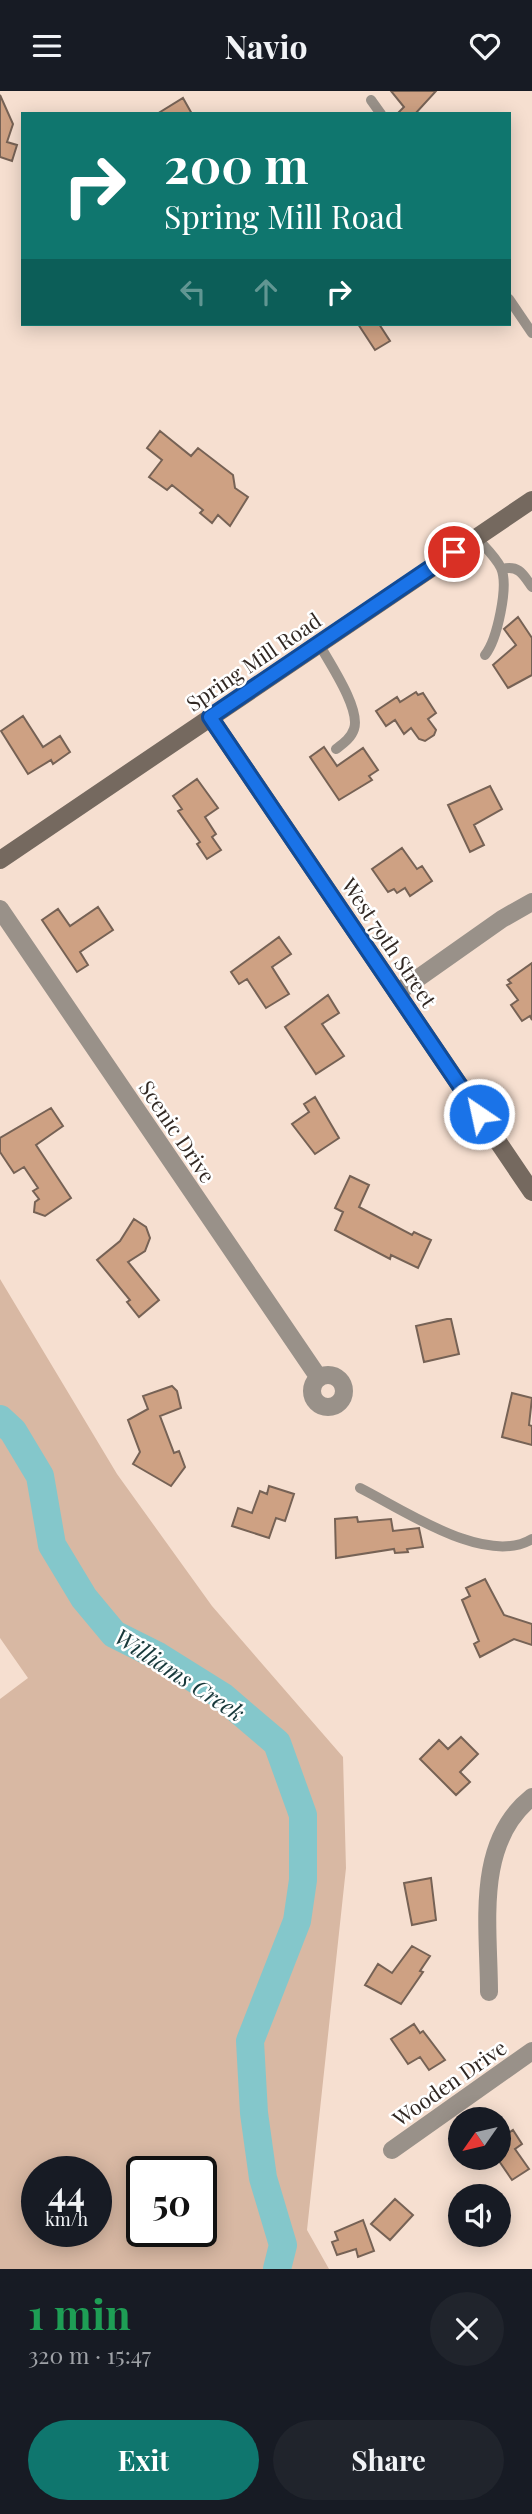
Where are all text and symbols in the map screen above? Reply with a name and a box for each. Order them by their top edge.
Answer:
text: Navio [224,24,308,67]
icon: menu [28,27,66,65]
icon: heart [466,27,504,65]
text: 200 m [164,131,309,196]
icon: right [49,140,140,231]
text: Spring Mill Road [164,194,403,237]
icon: left [174,273,212,311]
icon: ahead [247,273,285,311]
icon: right [320,273,358,311]
pin [424,522,484,582]
icon: arrive [435,533,473,571]
street label: Spring Mill Road [180,605,326,717]
street label: West 79th Street [336,871,444,1013]
street label: Scenic Drive [133,1074,223,1188]
position arrow [442,1077,516,1151]
water label: Williams Creek [109,1620,251,1728]
street label: Wooden Drive [386,2033,511,2132]
north arrow [448,2107,511,2170]
map controls [448,2107,511,2247]
speed limit sign: 50 [126,2156,217,2247]
text: 44 [48,2169,85,2216]
button: sound [448,2184,511,2247]
text: km/h [45,2207,88,2231]
text: 1 min [28,2285,131,2341]
button: close [430,2292,504,2366]
text: 320 m · 15:47 [28,2339,151,2370]
button: Exit [28,2420,259,2500]
button: Share [273,2420,504,2500]

